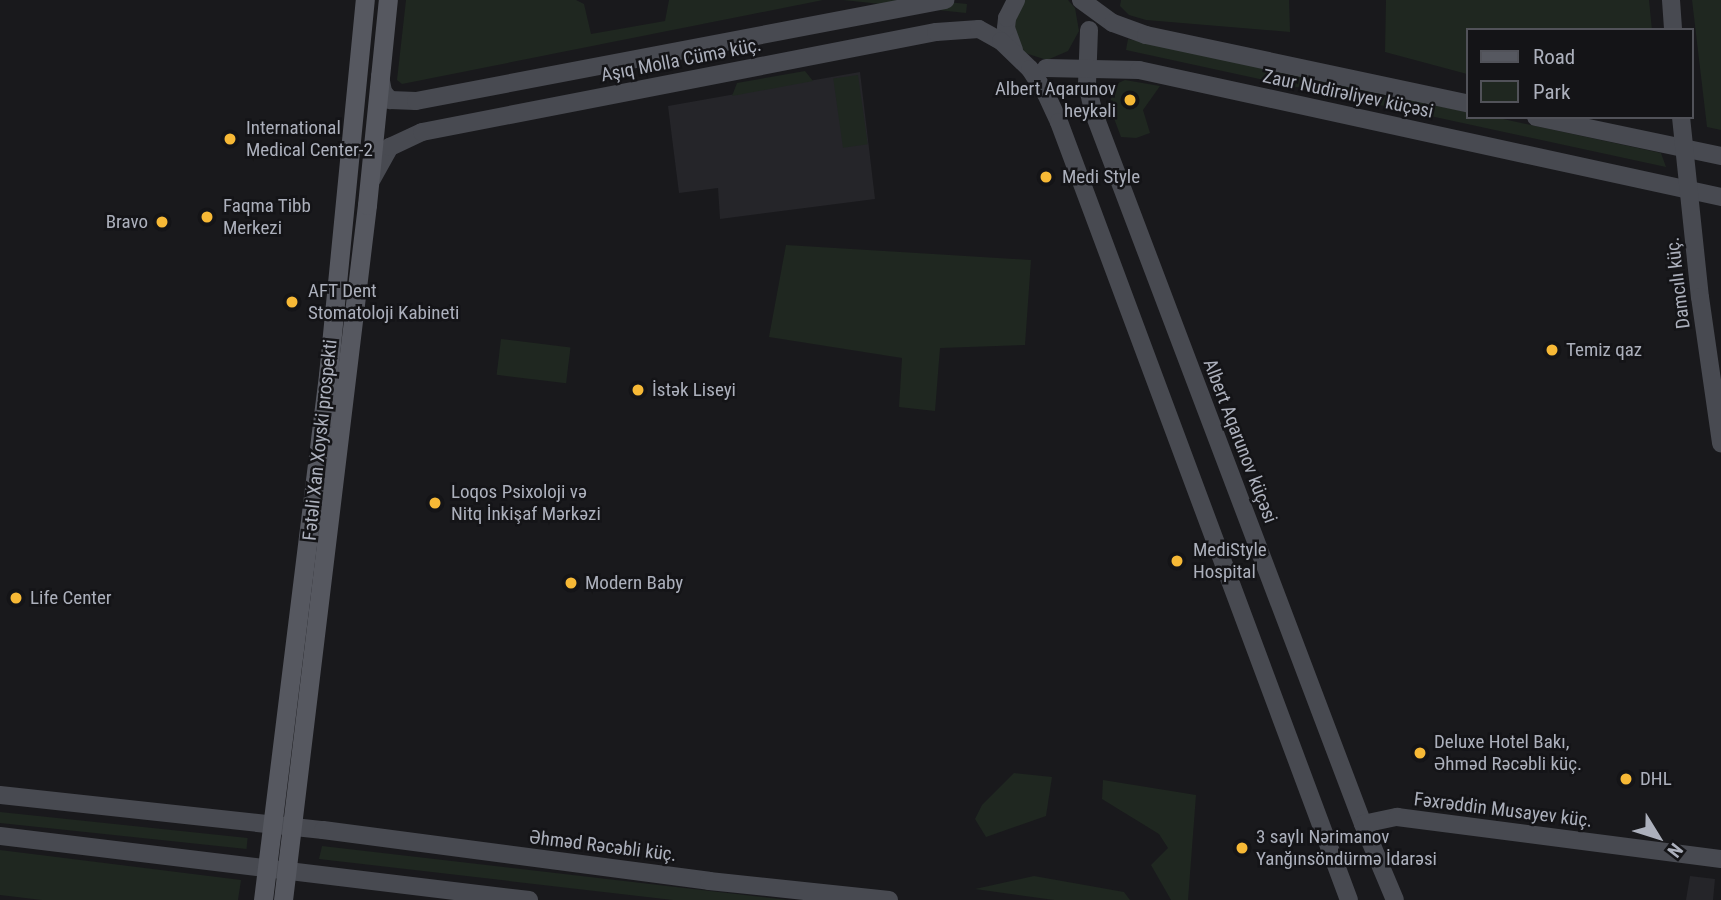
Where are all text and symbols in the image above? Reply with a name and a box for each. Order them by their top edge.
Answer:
legend [1466,28,1693,119]
street label: Aşıq Molla Cümə küç. [599,33,763,87]
text: Road [1533,45,1575,69]
street label: Zaur Nudirəliyev küçəsi [1261,65,1435,123]
place label: Albert Aqarunov heykəli [995,78,1116,122]
text: Park [1533,80,1570,104]
marker: Albert Aqarunov heykəli [1122,92,1138,108]
place label: International Medical Center-2 [246,117,373,161]
marker: International Medical Center-2 [220,129,240,149]
place label: Medi Style [1062,166,1140,188]
marker: Medi Style [1036,167,1056,187]
place label: Faqma Tibb Merkezi [223,195,311,239]
marker: Faqma Tibb Merkezi [197,207,217,227]
place label: Bravo [106,211,148,233]
marker: Bravo [154,214,170,230]
street label: Damcılı küç. [1661,236,1695,330]
place label: AFT Dent Stomatoloji Kabineti [308,280,459,324]
marker: AFT Dent Stomatoloji Kabineti [282,292,302,312]
street label: Fətəli Xan Xoyski prospekti [298,338,342,542]
place label: Temiz qaz [1566,339,1642,361]
marker: Temiz qaz [1544,342,1560,358]
street label: Albert Aqarunov küçəsi [1198,356,1282,526]
place label: İstək Liseyi [652,379,736,401]
marker: İstək Liseyi [630,382,646,398]
place label: Loqos Psixoloji və Nitq İnkişaf Mərkəzi [451,481,601,525]
marker: Loqos Psixoloji və Nitq İnkişaf Mərkəzi [425,493,445,513]
place label: MediStyle Hospital [1193,539,1267,583]
marker: MediStyle Hospital [1167,551,1187,571]
place label: Modern Baby [585,572,683,594]
marker: Modern Baby [563,575,579,591]
place label: Life Center [30,587,112,609]
marker: Life Center [8,590,24,606]
place label: Deluxe Hotel Bakı, Əhməd Rəcəbli küç. [1434,731,1582,775]
marker: Deluxe Hotel Bakı, Əhməd Rəcəbli küç. [1412,745,1428,761]
place label: DHL [1640,768,1672,790]
marker: DHL [1618,771,1634,787]
street label: Fəxrəddin Musayev küç. [1413,788,1593,832]
north arrow [1623,802,1693,872]
street label: Əhməd Rəcəbli küç. [528,826,678,866]
place label: 3 saylı Nərimanov Yanğınsöndürmə İdarəsi [1256,826,1437,870]
text: N [1662,839,1688,862]
marker: 3 saylı Nərimanov Yanğınsöndürmə İdarəsi [1234,840,1250,856]

